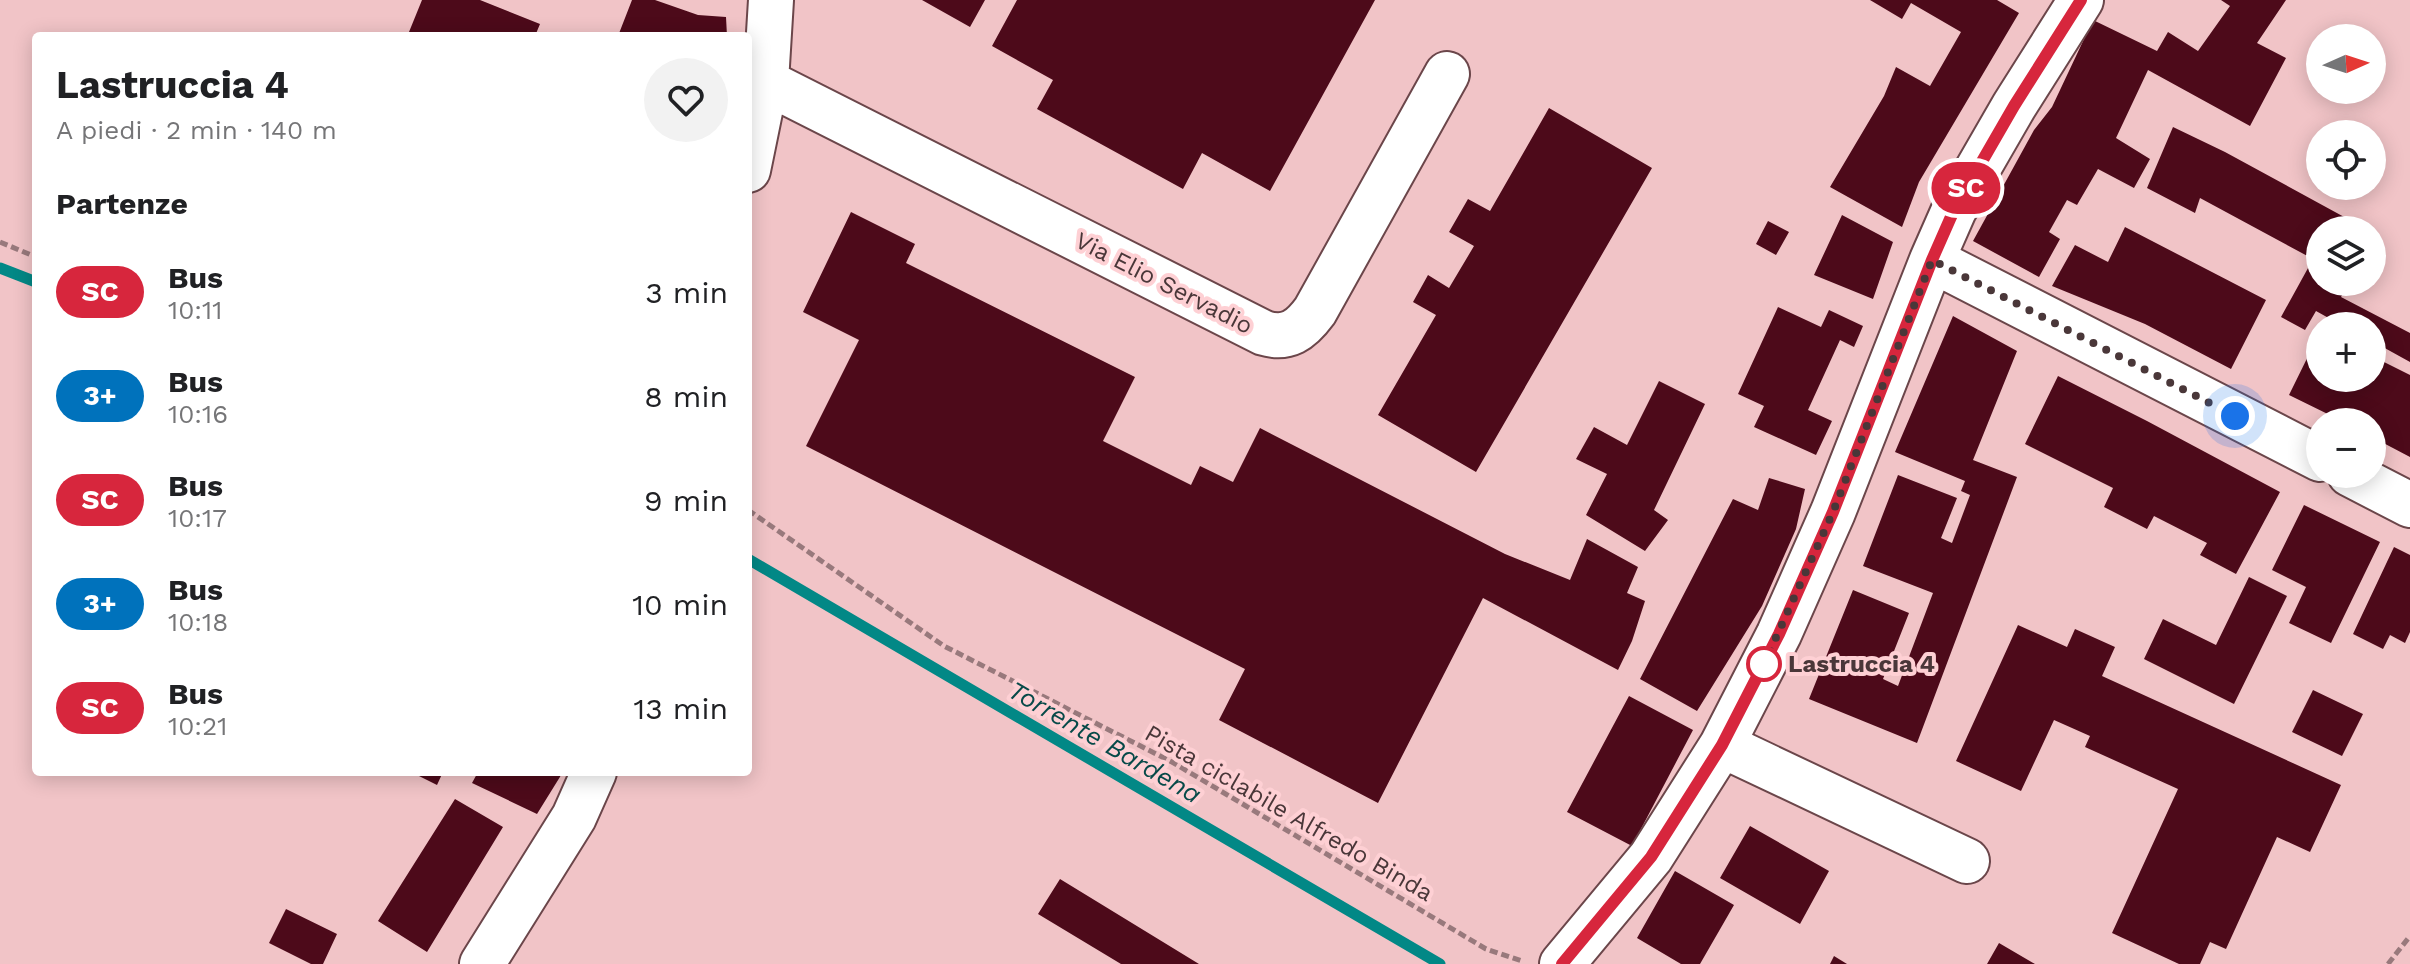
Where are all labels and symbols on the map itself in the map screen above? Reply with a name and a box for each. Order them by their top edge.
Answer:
north arrow [2306,24,2386,104]
line badge: SC [1930,162,2002,214]
street label: Via Elio Servadio [1071,226,1257,340]
your location [2215,396,2255,436]
marker: Lastruccia 4 [1747,647,1781,681]
place label: Lastruccia 4 [1788,650,1935,678]
water label: Torrente Bardena [1003,675,1207,809]
street label: Pista ciclabile Alfredo Binda [1140,719,1438,907]

